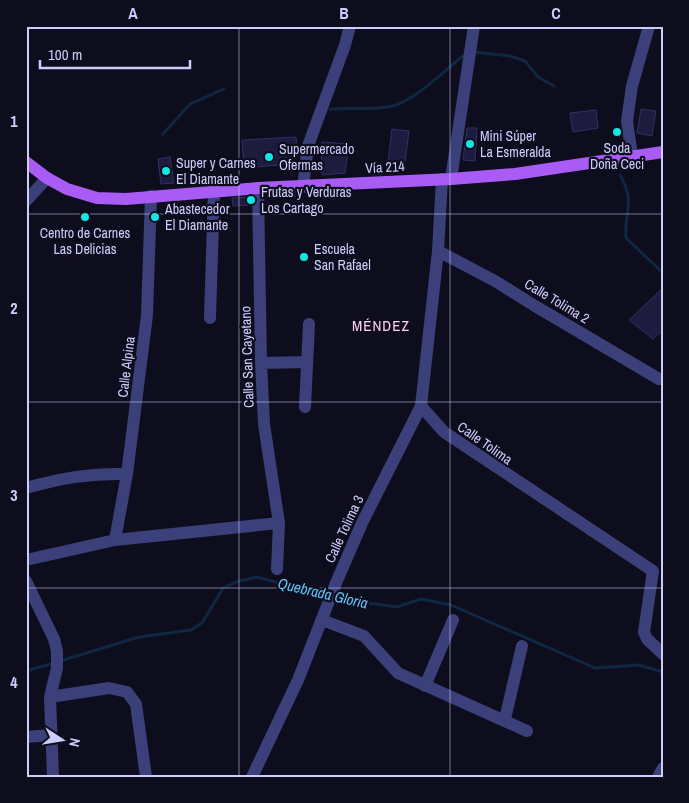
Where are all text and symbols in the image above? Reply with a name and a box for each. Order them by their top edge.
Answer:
text: A [128,2,138,24]
text: B [339,2,349,24]
text: C [551,2,561,24]
scale bar [40,38,190,70]
text: 100 m [48,44,82,65]
text: 1 [10,110,18,132]
marker: Soda Doña Ceci [611,126,623,138]
place label: Mini Súper La Esmeralda [480,127,551,161]
marker: Mini Súper La Esmeralda [464,138,476,150]
place label: Soda Doña Ceci [590,139,644,173]
place label: Supermercado Ofermas [279,140,354,174]
marker: Supermercado Ofermas [263,151,275,163]
place label: Super y Carnes El Diamante [176,154,256,188]
street label: Vía 214 [365,157,406,177]
marker: Super y Carnes El Diamante [160,165,172,177]
place label: Frutas y Verduras Los Cartago [261,183,352,217]
marker: Frutas y Verduras Los Cartago [245,194,257,206]
place label: Abastecedor El Diamante [164,200,230,234]
marker: Centro de Carnes Las Delicias [79,211,91,223]
marker: Abastecedor El Diamante [149,211,161,223]
place label: Centro de Carnes Las Delicias [40,224,131,258]
place label: Escuela San Rafael [314,240,371,274]
marker: Escuela San Rafael [298,251,310,263]
street label: Calle Tolima 2 [521,275,593,327]
text: 2 [10,297,18,319]
street label: Calle San Cayetano [236,306,258,408]
district label: MÉNDEZ [352,315,410,336]
street label: Calle Alpina [113,335,139,399]
street label: Calle Tolima [454,418,516,469]
text: 3 [10,484,18,506]
street label: Calle Tolima 3 [321,492,367,566]
water label: Quebrada Gloria [276,572,370,614]
text: 4 [10,671,18,693]
north arrow [38,716,88,766]
text: N [65,737,84,749]

